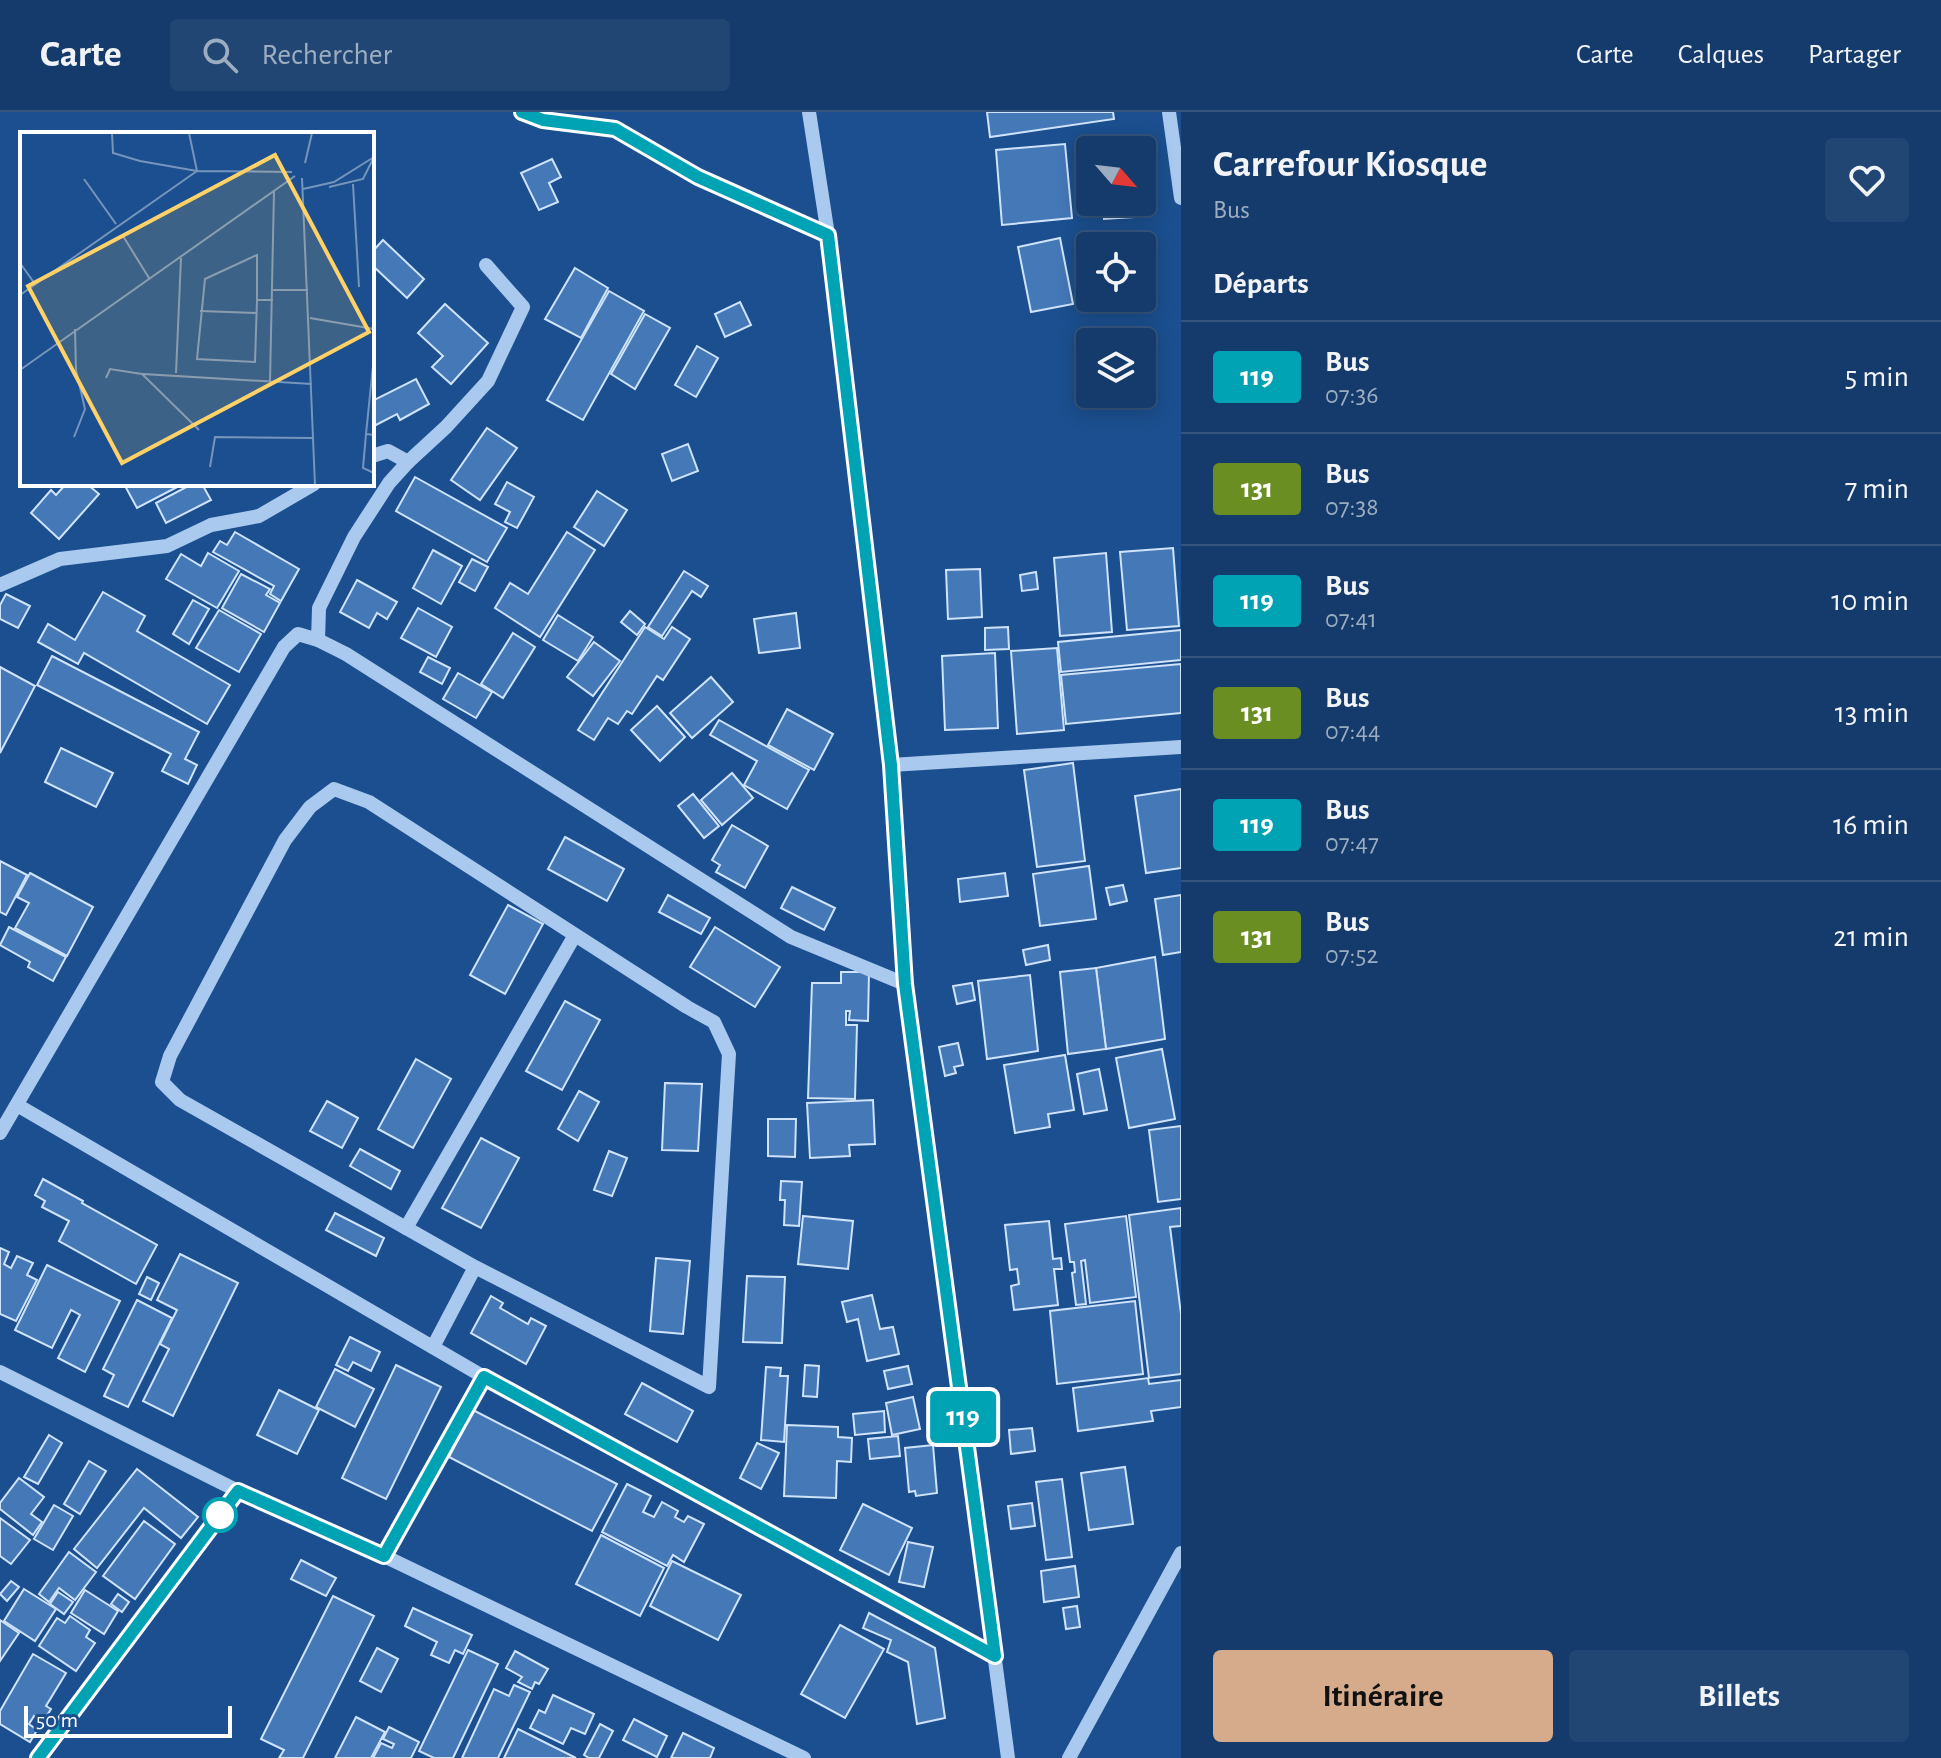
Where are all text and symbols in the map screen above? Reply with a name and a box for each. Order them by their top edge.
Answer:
search box [170,19,730,91]
icon: search [198,33,242,77]
text: Carte [40,36,122,74]
text: Rechercher [262,40,392,70]
text: Carte [1576,41,1634,69]
text: Calques [1678,41,1764,69]
text: Partager [1808,41,1901,69]
inset map [20,132,374,486]
north arrow [1076,136,1156,216]
map controls [1076,136,1156,408]
button: heart [1825,138,1909,222]
text: Carrefour Kiosque [1213,146,1488,184]
text: Bus [1213,197,1250,223]
button: locate [1076,232,1156,312]
text: Départs [1213,269,1309,299]
button: layers [1076,328,1156,408]
text: Bus [1325,347,1370,377]
text: 5 min [1845,362,1909,392]
text: 119 [1240,363,1274,391]
text: 07:36 [1325,382,1378,408]
text: Bus [1325,459,1370,489]
text: 7 min [1845,474,1909,504]
text: 131 [1241,475,1273,503]
text: 07:38 [1325,494,1379,520]
text: Bus [1325,571,1370,601]
text: 10 min [1831,586,1909,616]
text: 119 [1240,587,1274,615]
text: 07:41 [1325,606,1377,632]
text: Bus [1325,683,1370,713]
text: 13 min [1835,698,1909,728]
text: 131 [1241,699,1273,727]
text: 07:44 [1325,718,1381,744]
text: Bus [1325,795,1370,825]
text: 16 min [1833,810,1909,840]
text: 119 [1240,811,1274,839]
text: 07:47 [1325,830,1379,856]
text: Bus [1325,907,1370,937]
text: 21 min [1833,922,1909,952]
text: 131 [1241,923,1273,951]
text: 07:52 [1325,942,1378,968]
line badge: 119 [917,1391,1009,1443]
text: 119 [946,1403,980,1431]
unlabelled marker [203,1498,237,1532]
button: Itinéraire [1213,1650,1553,1742]
button: Billets [1569,1650,1909,1742]
scale bar [24,1702,232,1738]
text: 50 m [36,1709,78,1731]

